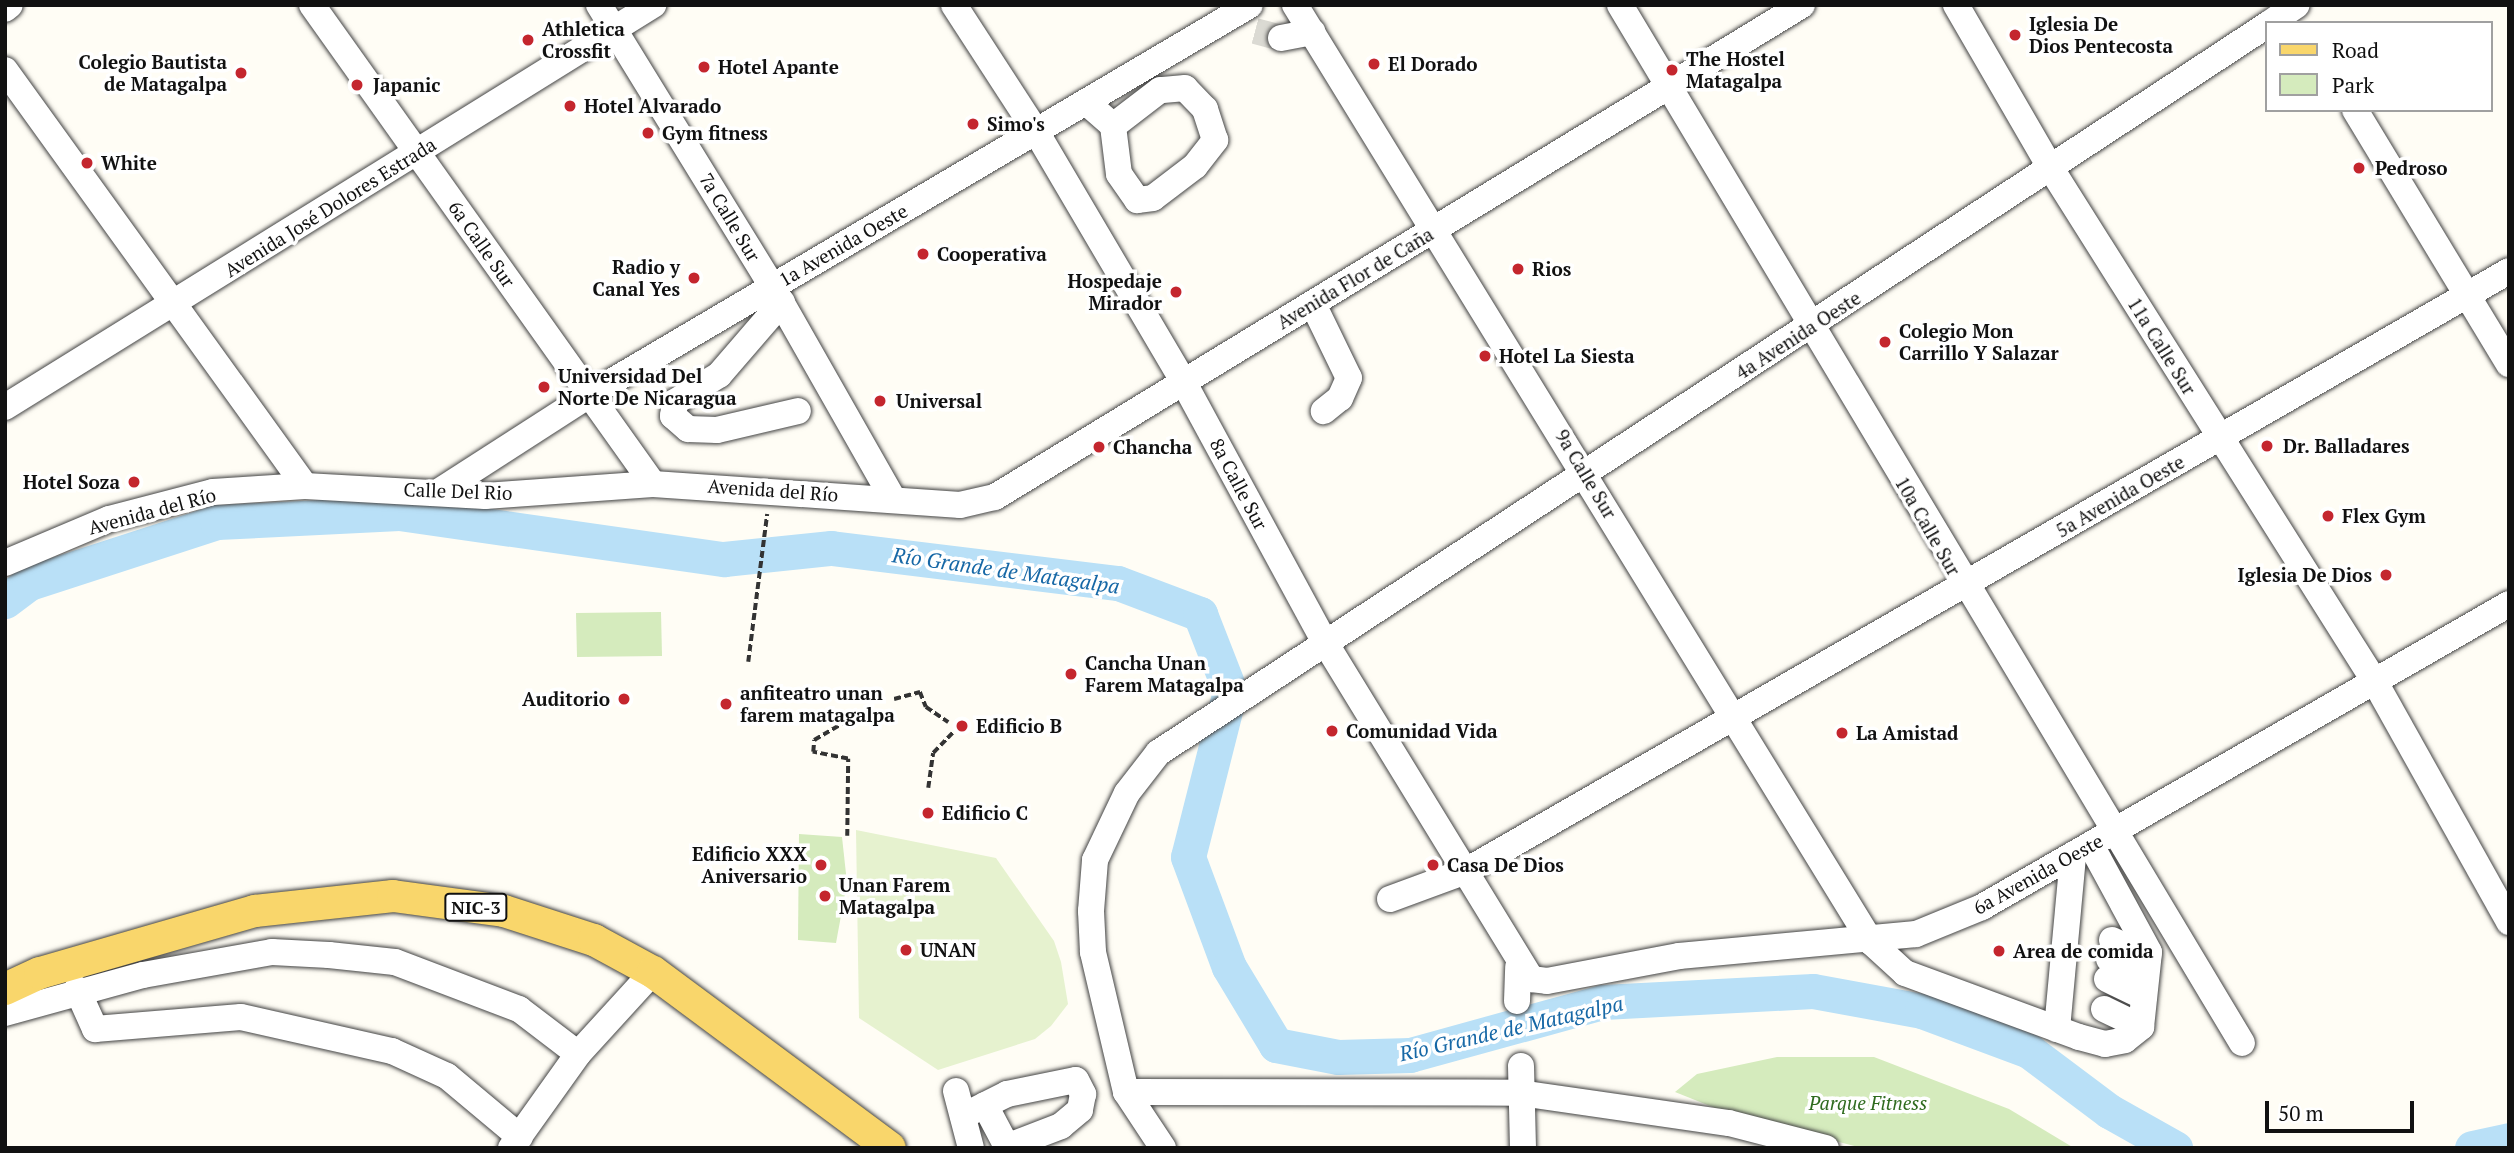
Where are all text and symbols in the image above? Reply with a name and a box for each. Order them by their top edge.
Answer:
place label: Iglesia De Dios Pentecosta [2029,13,2173,57]
place label: Athletica Crossfit [542,18,625,62]
legend [2266,21,2493,112]
marker: Iglesia De Dios Pentecosta [2007,27,2023,43]
marker: Athletica Crossfit [520,32,536,48]
text: Road [2332,36,2379,64]
place label: The Hostel Matagalpa [1686,48,1785,92]
place label: Colegio Bautista de Matagalpa [78,51,227,95]
place label: El Dorado [1388,53,1478,75]
place label: Hotel Apante [718,56,839,78]
marker: El Dorado [1366,56,1382,72]
marker: Hotel Apante [696,59,712,75]
marker: The Hostel Matagalpa [1664,62,1680,78]
marker: Colegio Bautista de Matagalpa [233,65,249,81]
text: Park [2332,71,2374,99]
place label: Japanic [373,74,440,96]
marker: Japanic [347,75,367,95]
place label: Hotel Alvarado [584,95,721,117]
marker: Hotel Alvarado [562,98,578,114]
place label: Simo's [987,113,1045,135]
marker: Simo's [965,116,981,132]
place label: Gym fitness [662,122,768,144]
marker: Gym fitness [640,125,656,141]
street label: Avenida José Dolores Estrada [220,132,440,282]
place label: White [101,152,157,174]
marker: White [79,155,95,171]
place label: Pedroso [2375,157,2448,179]
marker: Pedroso [2349,158,2369,178]
street label: 7a Calle Sur [695,169,765,265]
street label: 6a Calle Sur [444,196,520,292]
street label: 1a Avenida Oeste [775,199,911,291]
street label: Avenida Flor de Caña [1273,222,1437,334]
place label: Cooperativa [937,243,1047,265]
marker: Cooperativa [915,246,931,262]
place label: Radio y Canal Yes [593,256,680,300]
place label: Rios [1532,258,1571,280]
marker: Rios [1510,261,1526,277]
marker: Radio y Canal Yes [686,270,702,286]
place label: Hospedaje Mirador [1067,270,1162,314]
marker: Hospedaje Mirador [1168,284,1184,300]
street label: 4a Avenida Oeste [1731,286,1865,384]
street label: 11a Calle Sur [2123,293,2201,399]
place label: Colegio Mon Carrillo Y Salazar [1899,320,2059,364]
marker: Colegio Mon Carrillo Y Salazar [1877,334,1893,350]
place label: Hotel La Siesta [1499,345,1635,367]
marker: Hotel La Siesta [1477,348,1493,364]
place label: Universidad Del Norte De Nicaragua [558,365,736,409]
marker: Universidad Del Norte De Nicaragua [536,379,552,395]
place label: Universal [896,390,982,412]
marker: Universal [870,391,890,411]
street label: 9a Calle Sur [1550,425,1622,523]
street label: 8a Calle Sur [1205,434,1273,534]
place label: Dr. Balladares [2283,435,2410,457]
place label: Chancha [1113,436,1192,458]
marker: Dr. Balladares [2257,436,2277,456]
marker: Chancha [1091,439,1107,455]
street label: 5a Avenida Oeste [2052,450,2188,542]
place label: Hotel Soza [23,471,120,493]
street label: 10a Calle Sur [1891,473,1965,579]
marker: Hotel Soza [126,474,142,490]
street label: Avenida del Río [707,474,839,506]
street label: Calle Del Rio [403,478,513,504]
street label: Avenida del Río [86,483,218,539]
place label: Flex Gym [2342,505,2426,527]
marker: Flex Gym [2320,508,2336,524]
water label: Río Grande de Matagalpa [891,542,1121,598]
place label: Iglesia De Dios [2238,564,2372,586]
marker: Iglesia De Dios [2378,567,2394,583]
place label: Cancha Unan Farem Matagalpa [1085,652,1244,696]
marker: Cancha Unan Farem Matagalpa [1063,666,1079,682]
place label: anfiteatro unan farem matagalpa [740,682,895,726]
place label: Auditorio [522,688,610,710]
marker: Auditorio [616,691,632,707]
marker: anfiteatro unan farem matagalpa [718,696,734,712]
place label: Edificio B [976,715,1062,737]
marker: Edificio B [954,718,970,734]
place label: Comunidad Vida [1346,720,1498,742]
place label: La Amistad [1856,722,1959,744]
marker: Comunidad Vida [1324,723,1340,739]
marker: La Amistad [1834,725,1850,741]
place label: Edificio C [942,802,1028,824]
marker: Edificio C [920,805,936,821]
street label: 6a Avenida Oeste [1969,829,2107,919]
place label: Edificio XXX Aniversario [692,843,807,887]
place label: Casa De Dios [1447,854,1564,876]
marker: Edificio XXX Aniversario [813,857,829,873]
marker: Casa De Dios [1425,857,1441,873]
place label: Unan Farem Matagalpa [839,874,950,918]
marker: Unan Farem Matagalpa [817,888,833,904]
road number: NIC-3 [443,893,509,922]
place label: UNAN [920,939,976,961]
place label: Area de comida [2013,940,2154,962]
marker: UNAN [898,942,914,958]
marker: Area de comida [1991,943,2007,959]
water label: Río Grande de Matagalpa [1397,990,1625,1066]
scale bar [2269,1086,2418,1130]
park label: Parque Fitness [1809,1092,1927,1114]
text: 50 m [2278,1099,2324,1127]

